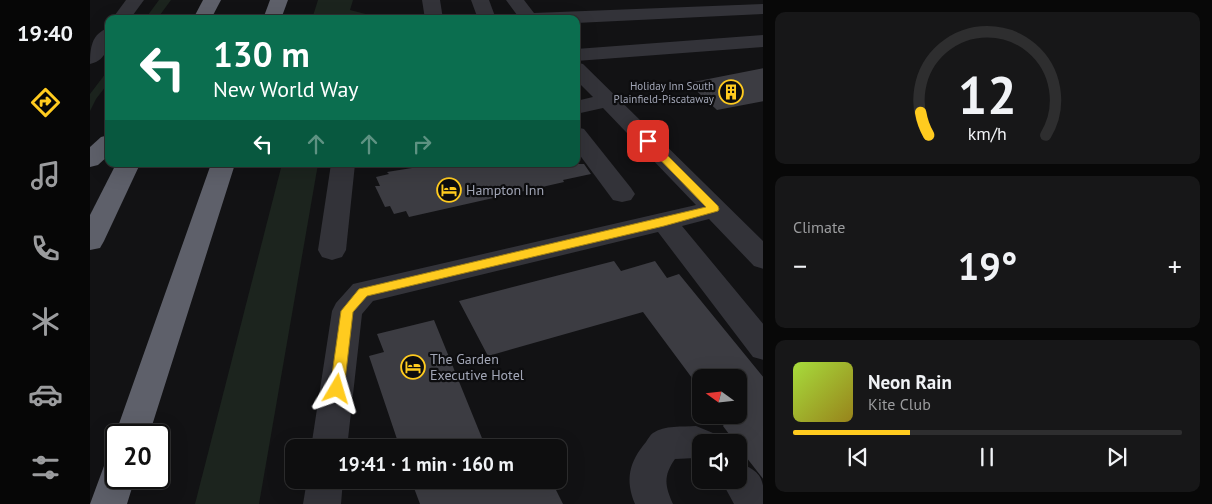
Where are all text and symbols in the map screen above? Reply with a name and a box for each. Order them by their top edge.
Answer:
text: 19:40 [17,19,73,47]
text: 130 m [213,31,310,77]
icon: left [130,35,195,100]
text: 12 [958,61,1017,128]
text: New World Way [213,75,359,103]
place label: Holiday Inn South Plainfield-Piscataway [614,79,715,106]
building icon: Holiday Inn South Plainfield-Piscataway [718,79,744,105]
icon: directions [28,85,63,120]
pin [627,120,669,162]
text: km/h [968,122,1007,145]
icon: arrive [634,127,662,155]
icon: left [249,130,277,158]
icon: ahead [302,130,330,158]
icon: ahead [355,130,383,158]
icon: right [408,130,436,158]
icon: music [28,158,63,193]
hotel icon: Hampton Inn [436,177,462,203]
place label: Hampton Inn [466,181,544,199]
text: Climate [793,217,845,237]
icon: phone [28,231,63,266]
text: 19° [958,241,1017,290]
text: − [793,247,807,284]
text: + [1168,247,1182,284]
icon: climate [28,304,63,339]
place label: The Garden Executive Hotel [430,350,524,384]
hotel icon: The Garden Executive Hotel [400,354,426,380]
position arrow [310,362,362,414]
north arrow [692,369,748,424]
map controls [692,369,747,489]
text: Neon Rain [868,370,952,394]
icon: car [28,377,63,412]
text: Kite Club [868,394,931,414]
speed limit sign: 20 [105,424,170,489]
button: sound [692,434,747,489]
icon: previous [844,443,872,471]
icon: pause [973,443,1001,471]
icon: next [1103,443,1131,471]
icon: filters [28,450,63,485]
text: 19:41 · 1 min · 160 m [338,452,514,476]

